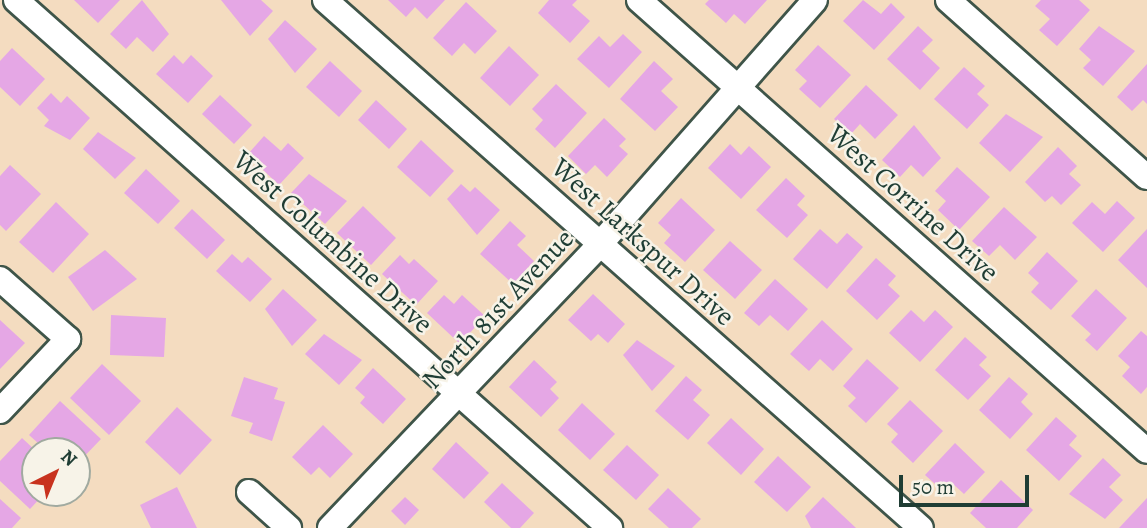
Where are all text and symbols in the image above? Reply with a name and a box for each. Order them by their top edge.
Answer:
street label: West Corrine Drive [820,117,1006,289]
street label: West Columbine Drive [226,143,440,341]
street label: West Larkspur Drive [545,151,741,333]
street label: North 81st Avenue [415,222,581,396]
north arrow [21,437,91,507]
text: N [55,444,83,472]
scale bar [902,462,1032,506]
text: 50 m [912,473,954,501]

